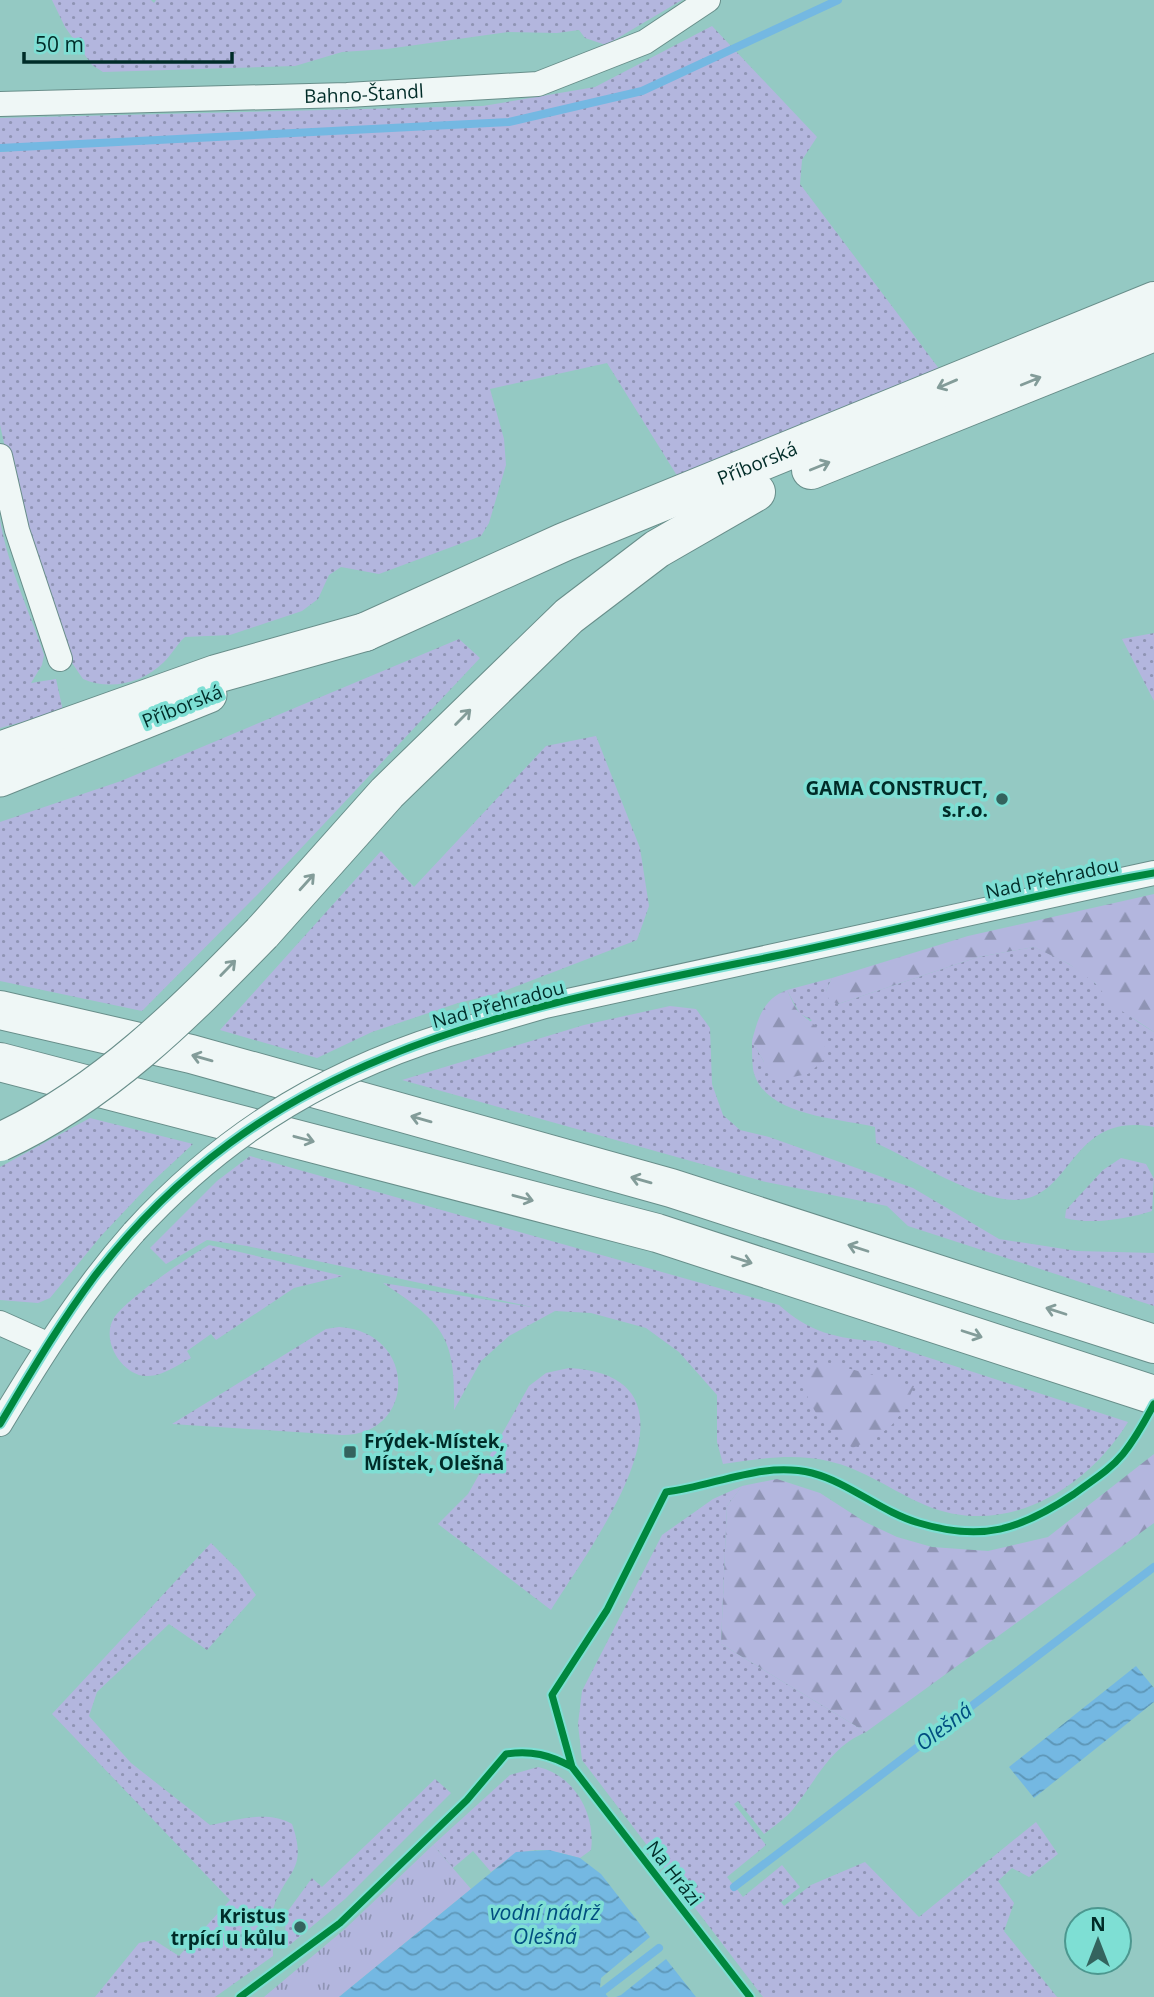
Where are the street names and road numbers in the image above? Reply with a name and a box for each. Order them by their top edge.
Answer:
street label: Bahno-Štandl [304,78,424,109]
street label: Příborská [713,435,801,491]
street label: Příborská [138,678,226,734]
street label: Nad Přehradou [983,851,1121,905]
street label: Nad Přehradou [429,974,567,1034]
street label: Na Hrázi [640,1835,708,1911]

